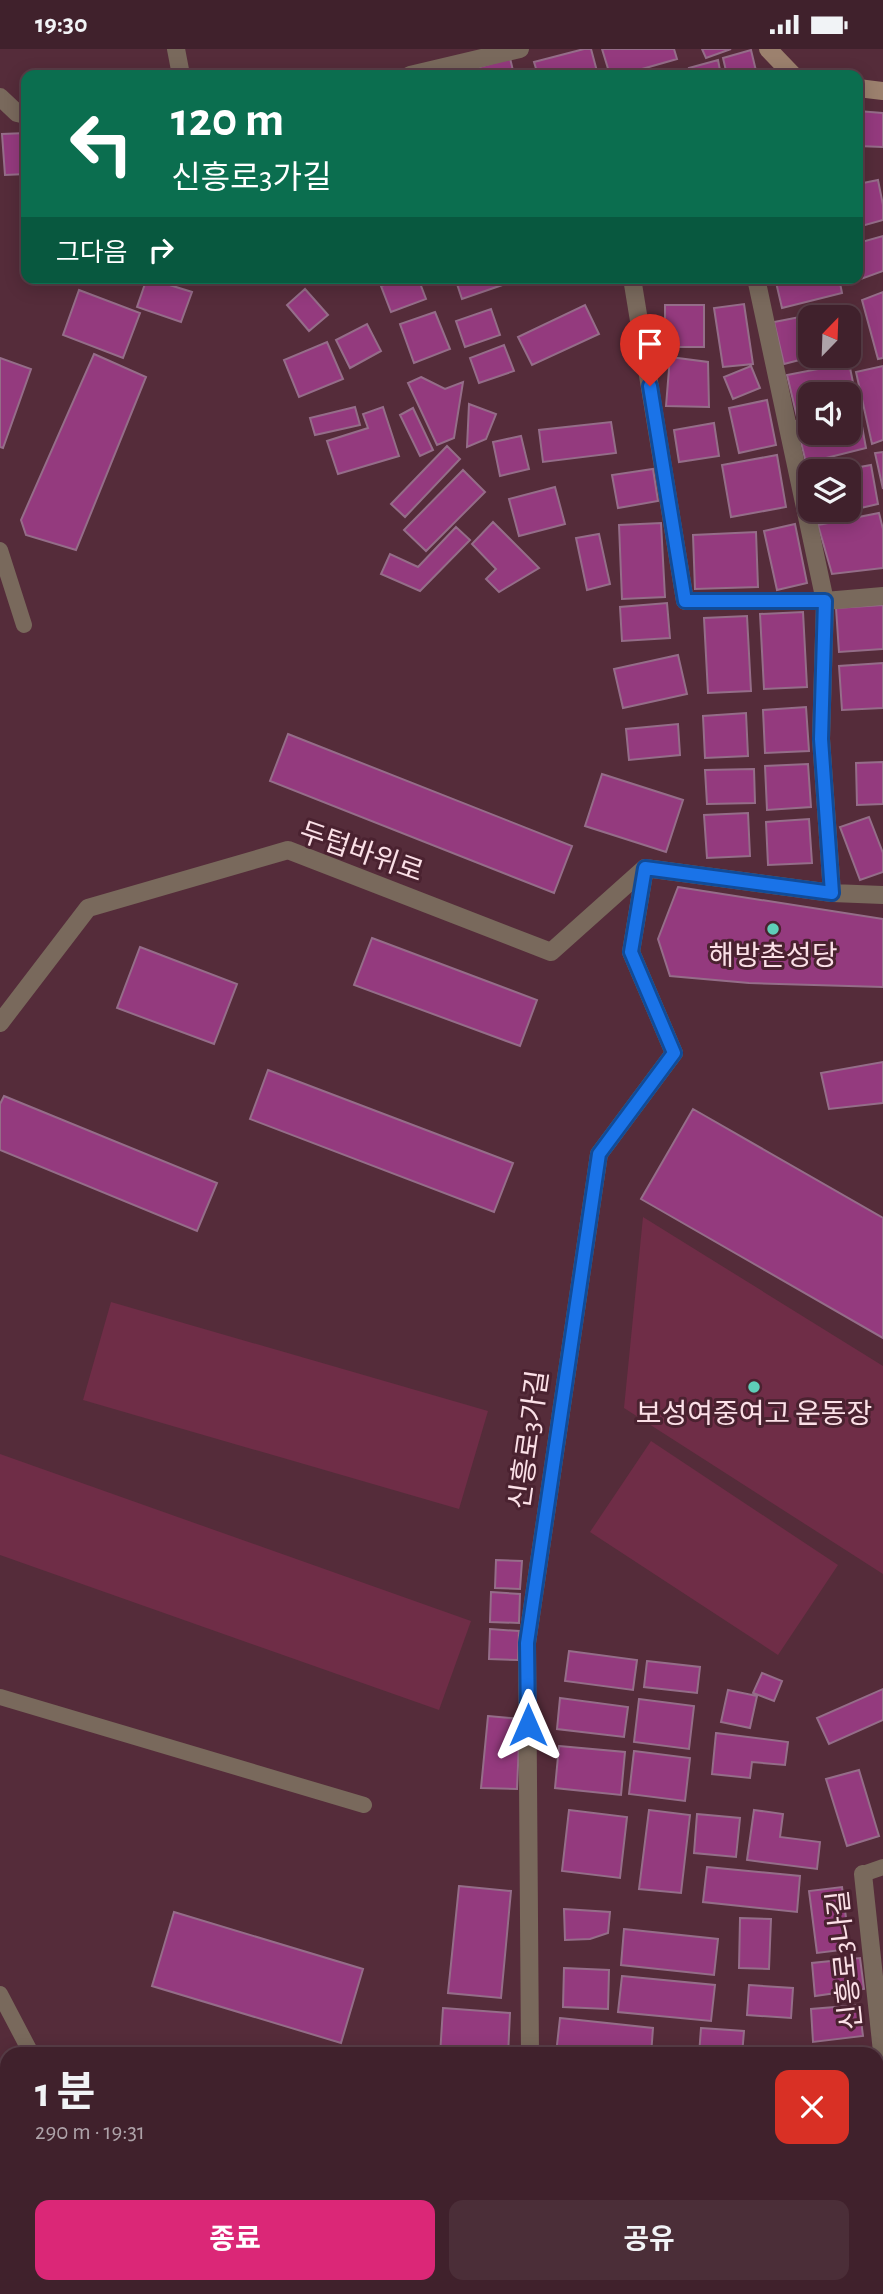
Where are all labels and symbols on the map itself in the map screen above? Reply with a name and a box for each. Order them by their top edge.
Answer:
north arrow [798,305,861,367]
pin [620,314,680,386]
street label: 두텁바위로 [296,817,427,887]
marker: 해방촌성당 [765,921,781,937]
place label: 해방촌성당 [709,941,837,971]
street label: 신흥로3가길 [504,1368,554,1511]
marker: 보성여중여고 운동장 [746,1379,762,1395]
place label: 보성여중여고 운동장 [636,1399,872,1429]
position arrow [491,1688,565,1762]
street label: 신흥로3나길 [823,1889,867,2031]

